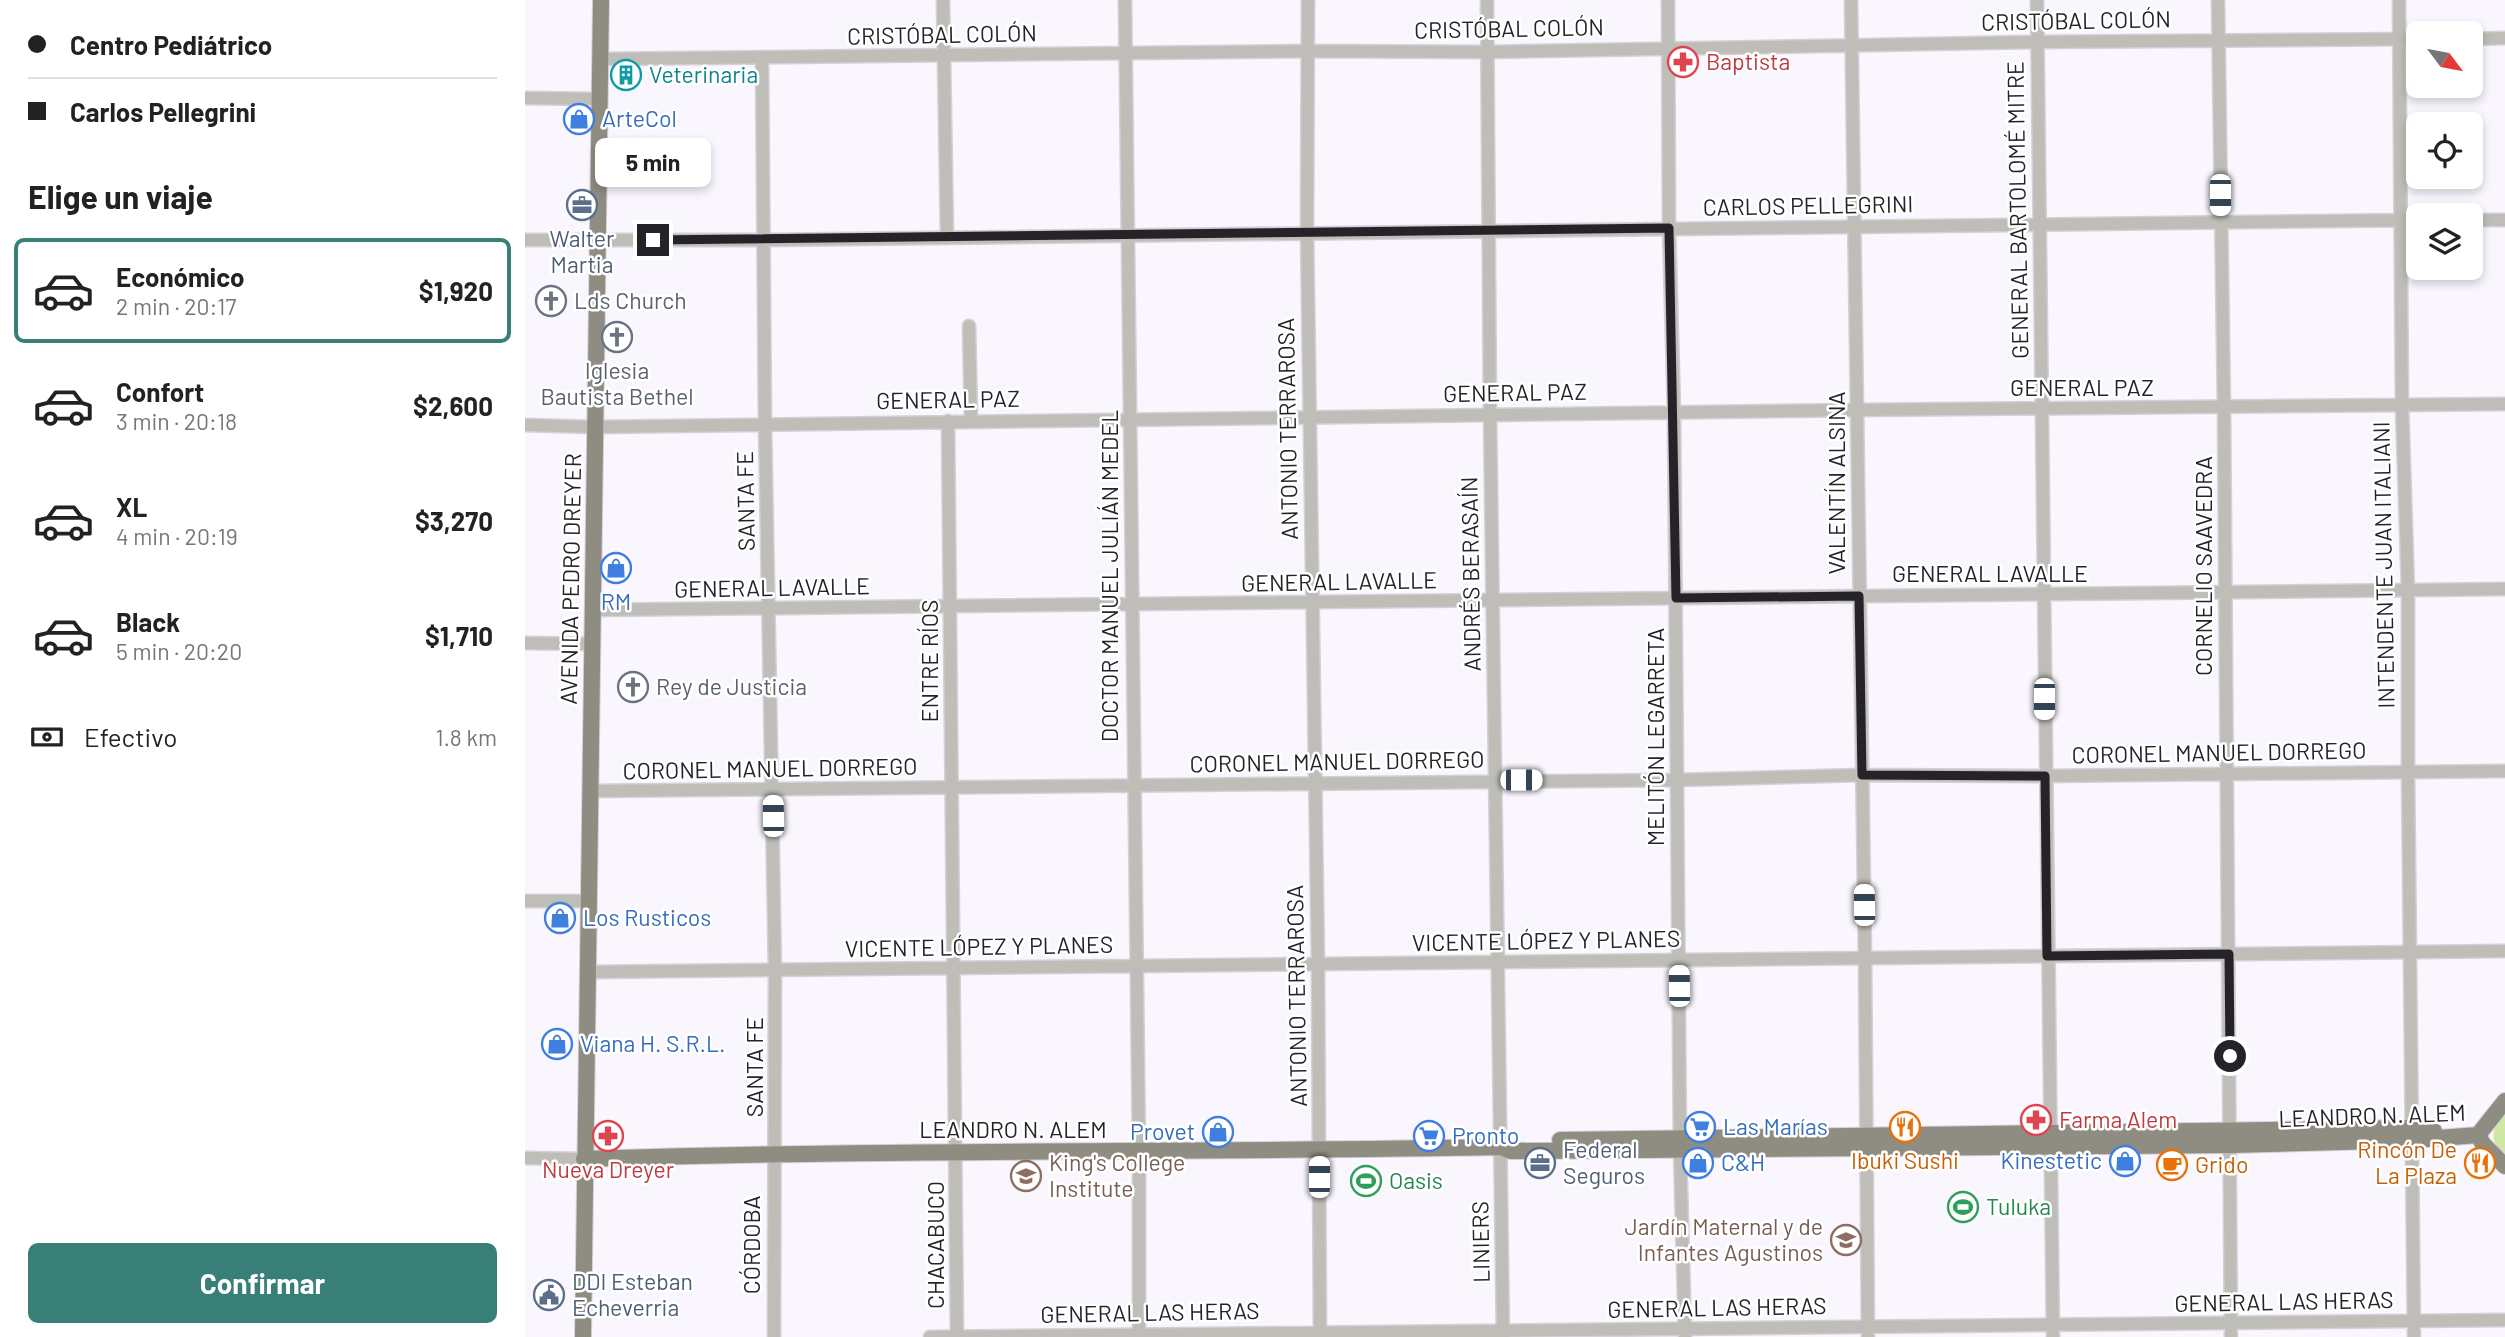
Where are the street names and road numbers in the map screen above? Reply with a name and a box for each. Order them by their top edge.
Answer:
street label: CRISTÓBAL COLÓN [1981,4,2171,36]
street label: CRISTÓBAL COLÓN [1414,12,1604,44]
street label: CRISTÓBAL COLÓN [847,18,1037,50]
street label: GENERAL BARTOLOMÉ MITRE [2000,61,2034,359]
street label: CARLOS PELLEGRINI [1702,189,1913,221]
street label: ANTONIO TERRAROSA [1271,318,1303,540]
street label: GENERAL PAZ [2010,373,2154,401]
street label: GENERAL PAZ [1443,377,1587,407]
street label: GENERAL PAZ [876,384,1020,414]
street label: VALENTÍN ALSINA [1822,391,1850,575]
street label: DOCTOR MANUEL JULIÁN MEDEL [1095,410,1123,742]
street label: INTENDENTE JUAN ITALIANI [2366,421,2400,709]
street label: SANTA FE [730,451,760,551]
street label: AVENIDA PEDRO DREYER [554,453,586,705]
street label: CORNELIO SAAVEDRA [2189,456,2217,676]
street label: ANDRÉS BERASAÍN [1454,476,1486,672]
street label: GENERAL LAVALLE [1892,559,2088,587]
street label: GENERAL LAVALLE [1241,565,1437,597]
street label: GENERAL LAVALLE [674,571,870,603]
street label: ENTRE RÍOS [915,600,943,722]
street label: MELITÓN LEGARRETA [1641,628,1669,846]
street label: CORONEL MANUEL DORREGO [2071,735,2367,769]
street label: CORONEL MANUEL DORREGO [1189,744,1485,778]
street label: CORONEL MANUEL DORREGO [622,751,918,785]
street label: ANTONIO TERRAROSA [1280,885,1312,1107]
street label: VICENTE LÓPEZ Y PLANES [1412,924,1680,956]
street label: VICENTE LÓPEZ Y PLANES [845,930,1113,962]
street label: SANTA FE [740,1017,768,1117]
street label: LEANDRO N. ALEM [2278,1098,2466,1132]
street label: LEANDRO N. ALEM [919,1115,1107,1143]
street label: CHACABUCO [921,1181,949,1309]
street label: CÓRDOBA [737,1196,765,1294]
street label: LINIERS [1465,1201,1495,1283]
street label: GENERAL LAS HERAS [2174,1285,2394,1317]
street label: GENERAL LAS HERAS [1607,1291,1827,1323]
street label: GENERAL LAS HERAS [1040,1296,1260,1328]

